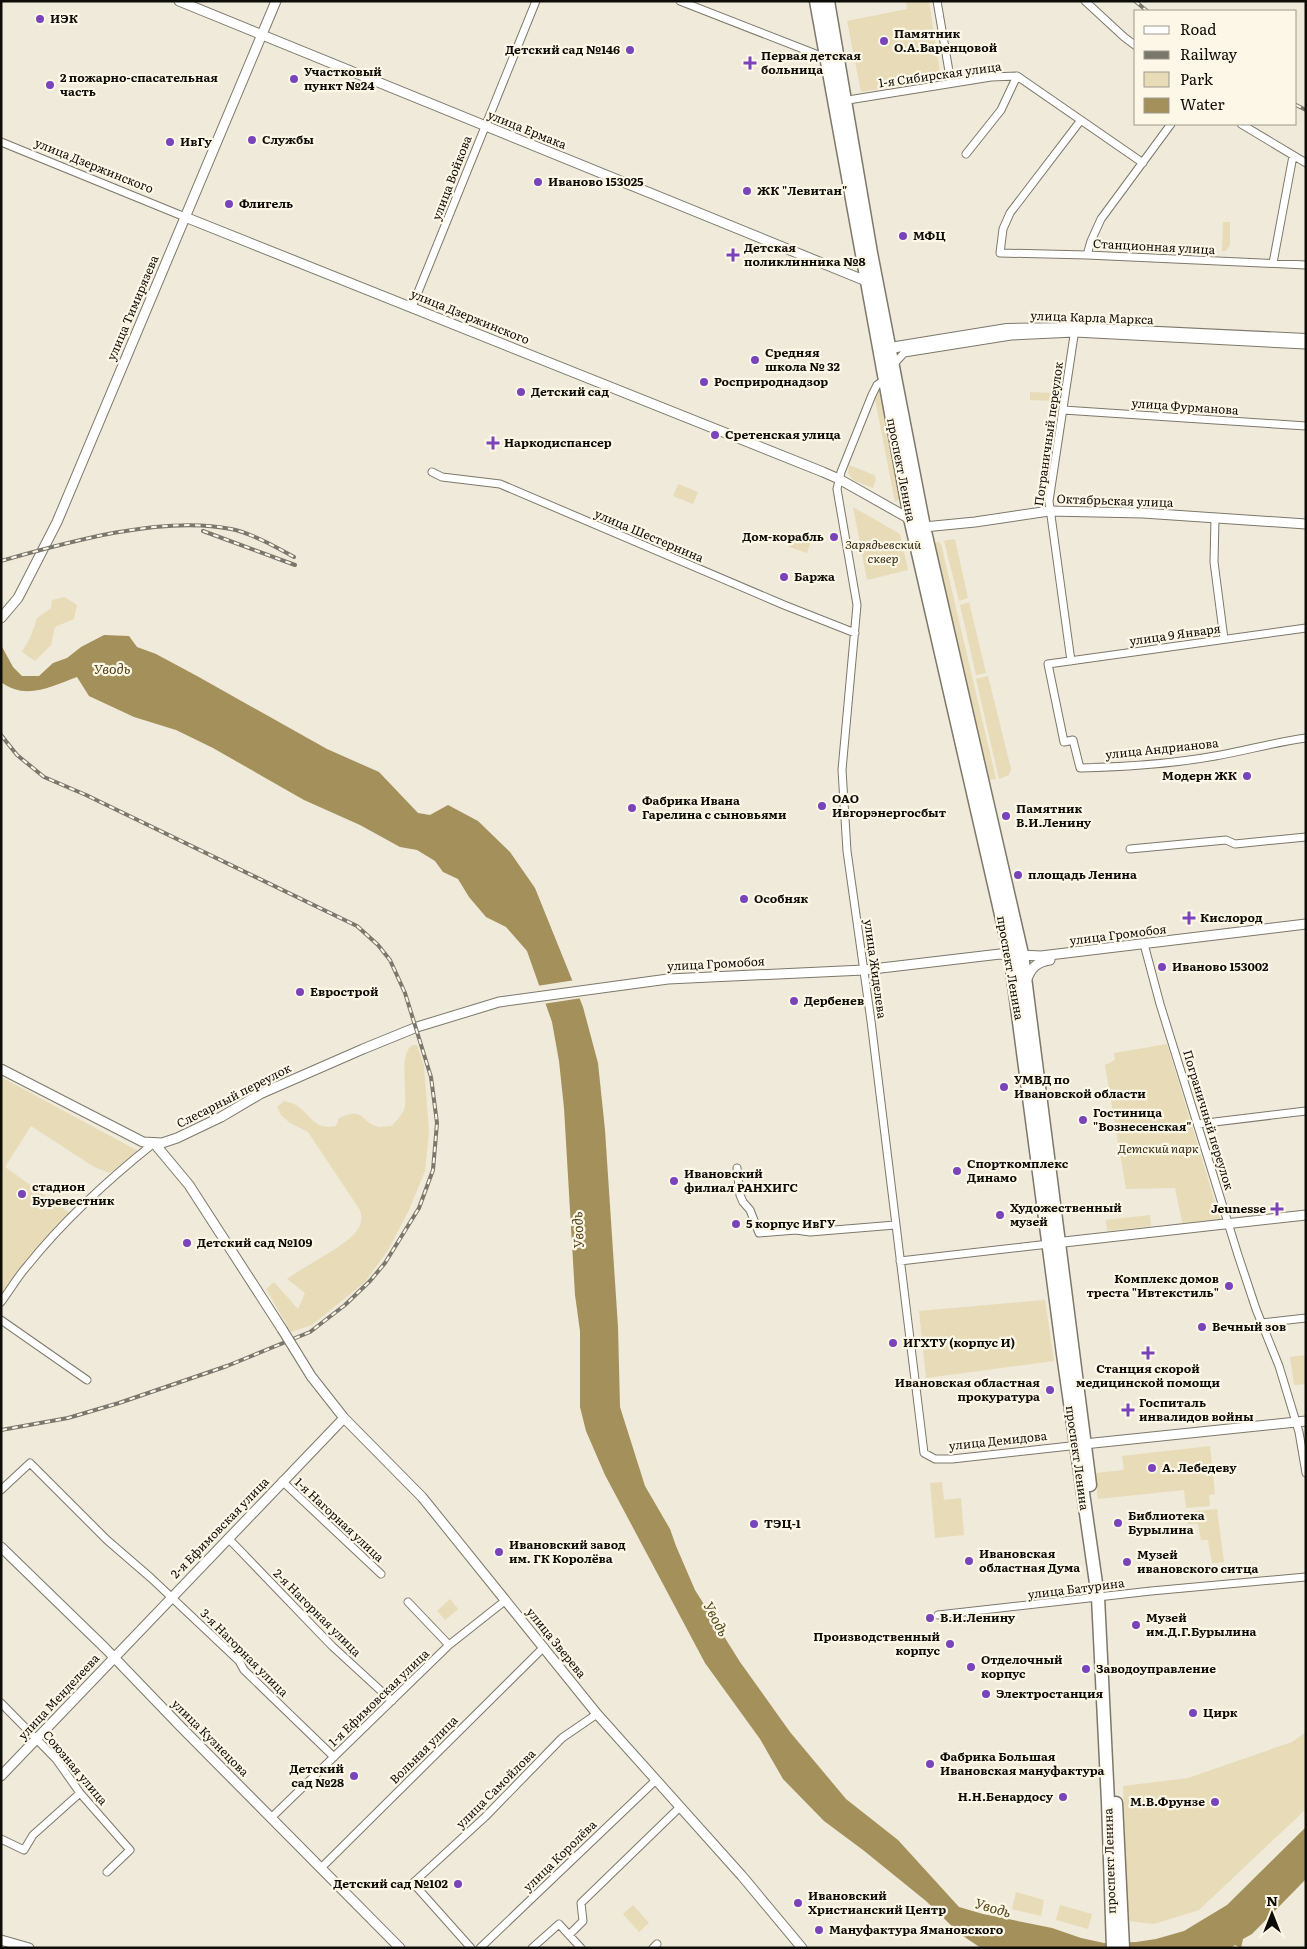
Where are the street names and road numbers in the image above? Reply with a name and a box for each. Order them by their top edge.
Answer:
street label: 1-я Сибирская улица [877,56,1003,92]
street label: улица Ермака [485,105,570,153]
street label: улица Войкова [427,132,476,223]
street label: улица Дзержинского [32,133,157,197]
street label: Станционная улица [1093,234,1216,258]
street label: улица Тимирязева [102,252,163,363]
street label: улица Дзержинского [408,284,533,348]
street label: улица Карла Маркса [1030,306,1154,328]
street label: Пограничный переулок [1029,361,1067,507]
street label: улица Фурманова [1131,393,1240,419]
street label: проспект Ленина [883,416,921,524]
street label: Октябрьская улица [1056,489,1174,511]
street label: улица Шестернина [592,504,707,566]
street label: улица 9 Января [1128,619,1222,649]
street label: улица Андрианова [1104,733,1220,763]
street label: проспект Ленина [993,914,1029,1022]
street label: улица Жиделева [860,918,892,1020]
street label: улица Громобоя [1068,919,1168,949]
street label: улица Громобоя [667,951,765,975]
street label: Пограничный переулок [1179,1047,1239,1192]
street label: Слесарный переулок [173,1058,294,1132]
street label: проспект Ленина [1062,1404,1094,1512]
street label: улица Демидова [948,1426,1048,1454]
street label: 2-я Ефимовская улица [166,1472,273,1582]
street label: 1-я Нагорная улица [291,1473,389,1566]
street label: 2-я Нагорная улица [270,1564,366,1661]
street label: улица Батурина [1026,1573,1126,1603]
street label: улица Зверева [523,1603,591,1682]
street label: 3-я Нагорная улица [197,1604,293,1701]
street label: 1-я Ефимовская улица [324,1644,433,1750]
street label: улица Менделеева [13,1649,103,1743]
street label: улица Кузнецова [168,1694,254,1780]
street label: Вольная улица [385,1711,462,1787]
street label: Союзная улица [39,1726,113,1809]
street label: улица Самойлова [451,1744,540,1832]
street label: проспект Ленина [1098,1807,1120,1914]
street label: улица Королёва [519,1815,600,1895]

